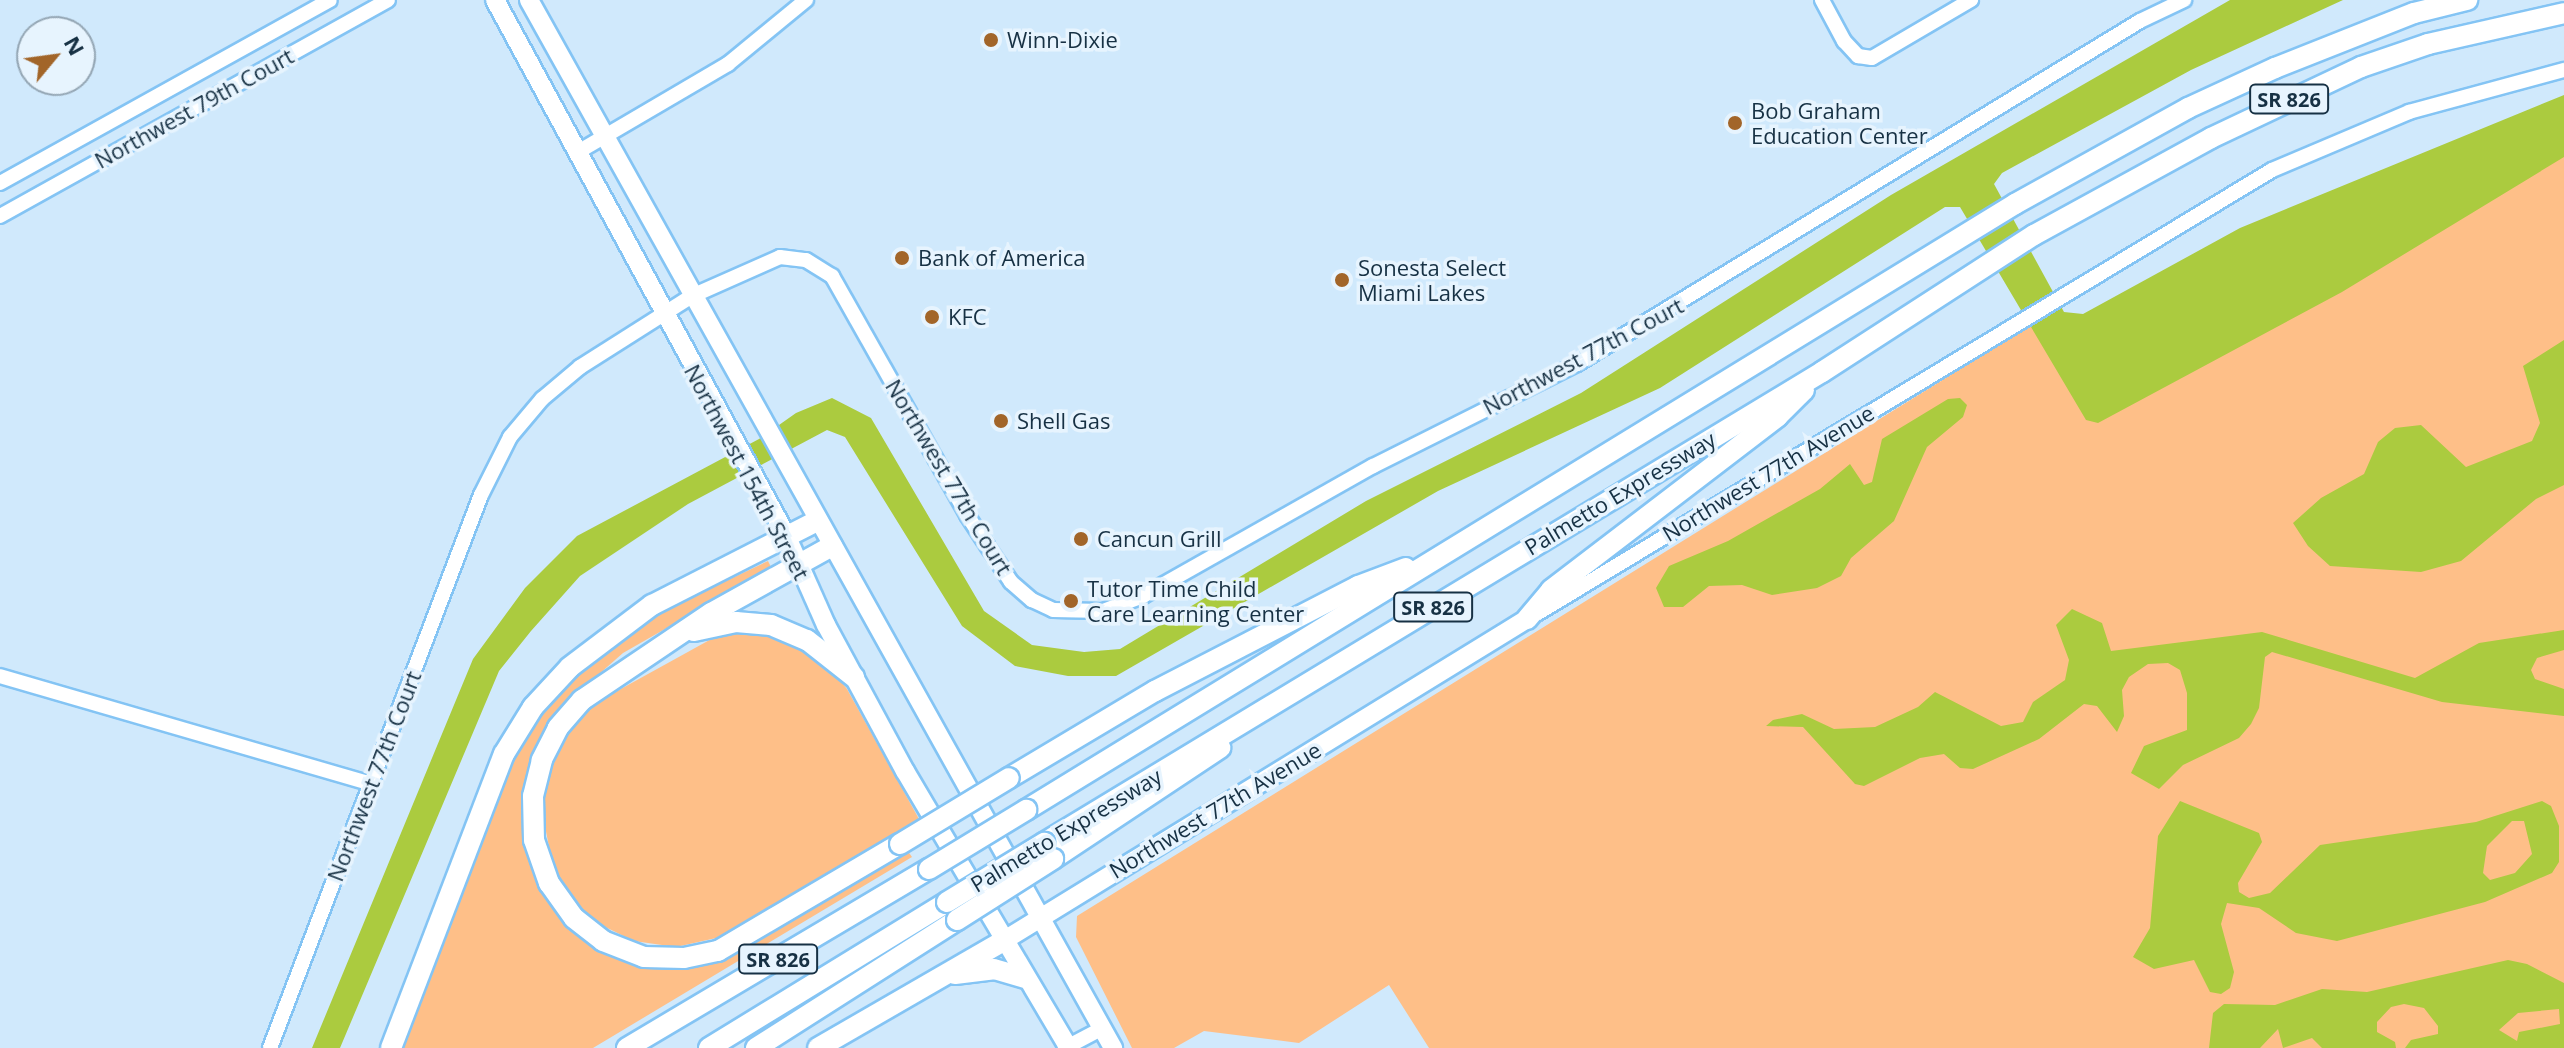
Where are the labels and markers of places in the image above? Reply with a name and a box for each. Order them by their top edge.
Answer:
place label: Winn-Dixie [1007,27,1118,53]
marker: Winn-Dixie [982,31,1000,49]
place label: Bob Graham Education Center [1751,97,1928,148]
marker: Bob Graham Education Center [1726,114,1744,132]
place label: Bank of America [918,245,1085,271]
marker: Bank of America [893,249,911,267]
place label: Sonesta Select Miami Lakes [1358,254,1506,306]
marker: Sonesta Select Miami Lakes [1333,271,1351,289]
place label: KFC [948,304,987,330]
marker: KFC [923,308,941,326]
place label: Shell Gas [1017,408,1110,434]
marker: Shell Gas [992,412,1010,430]
place label: Cancun Grill [1097,526,1221,552]
marker: Cancun Grill [1072,530,1090,548]
place label: Tutor Time Child Care Learning Center [1087,575,1304,626]
marker: Tutor Time Child Care Learning Center [1062,592,1080,610]

